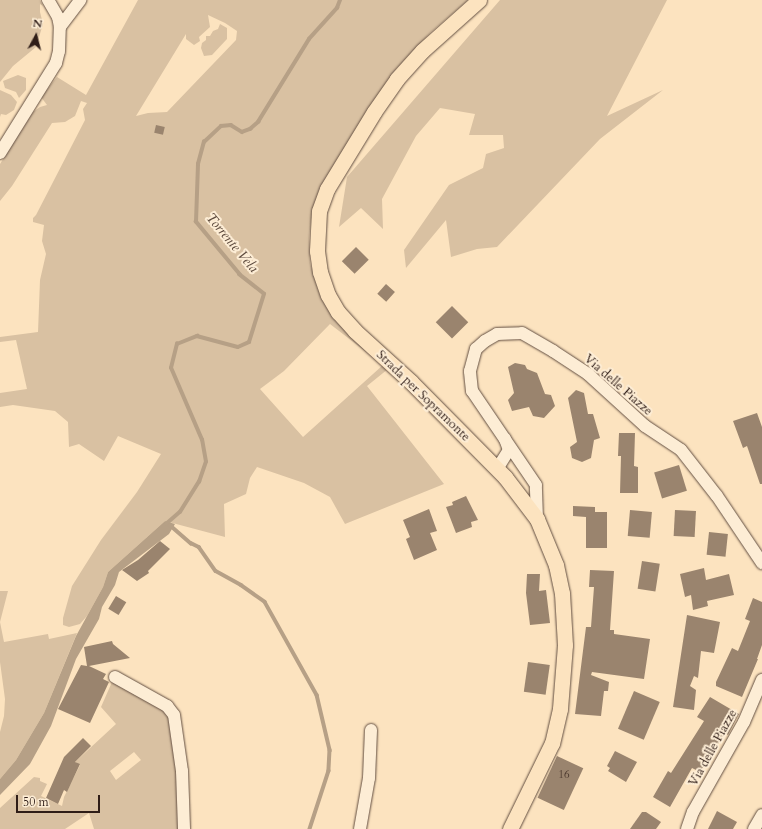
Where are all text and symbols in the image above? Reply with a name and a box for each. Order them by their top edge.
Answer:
north arrow [16,16,56,56]
text: N [32,16,43,32]
water label: Torrente Vela [202,210,262,276]
street label: Strada per Sopramonte [373,347,473,445]
street label: Via delle Piazze [581,351,655,419]
street label: Via delle Piazze [685,707,741,789]
house number: 16 [558,768,570,782]
scale bar [18,787,102,813]
text: 50 m [23,794,49,810]

